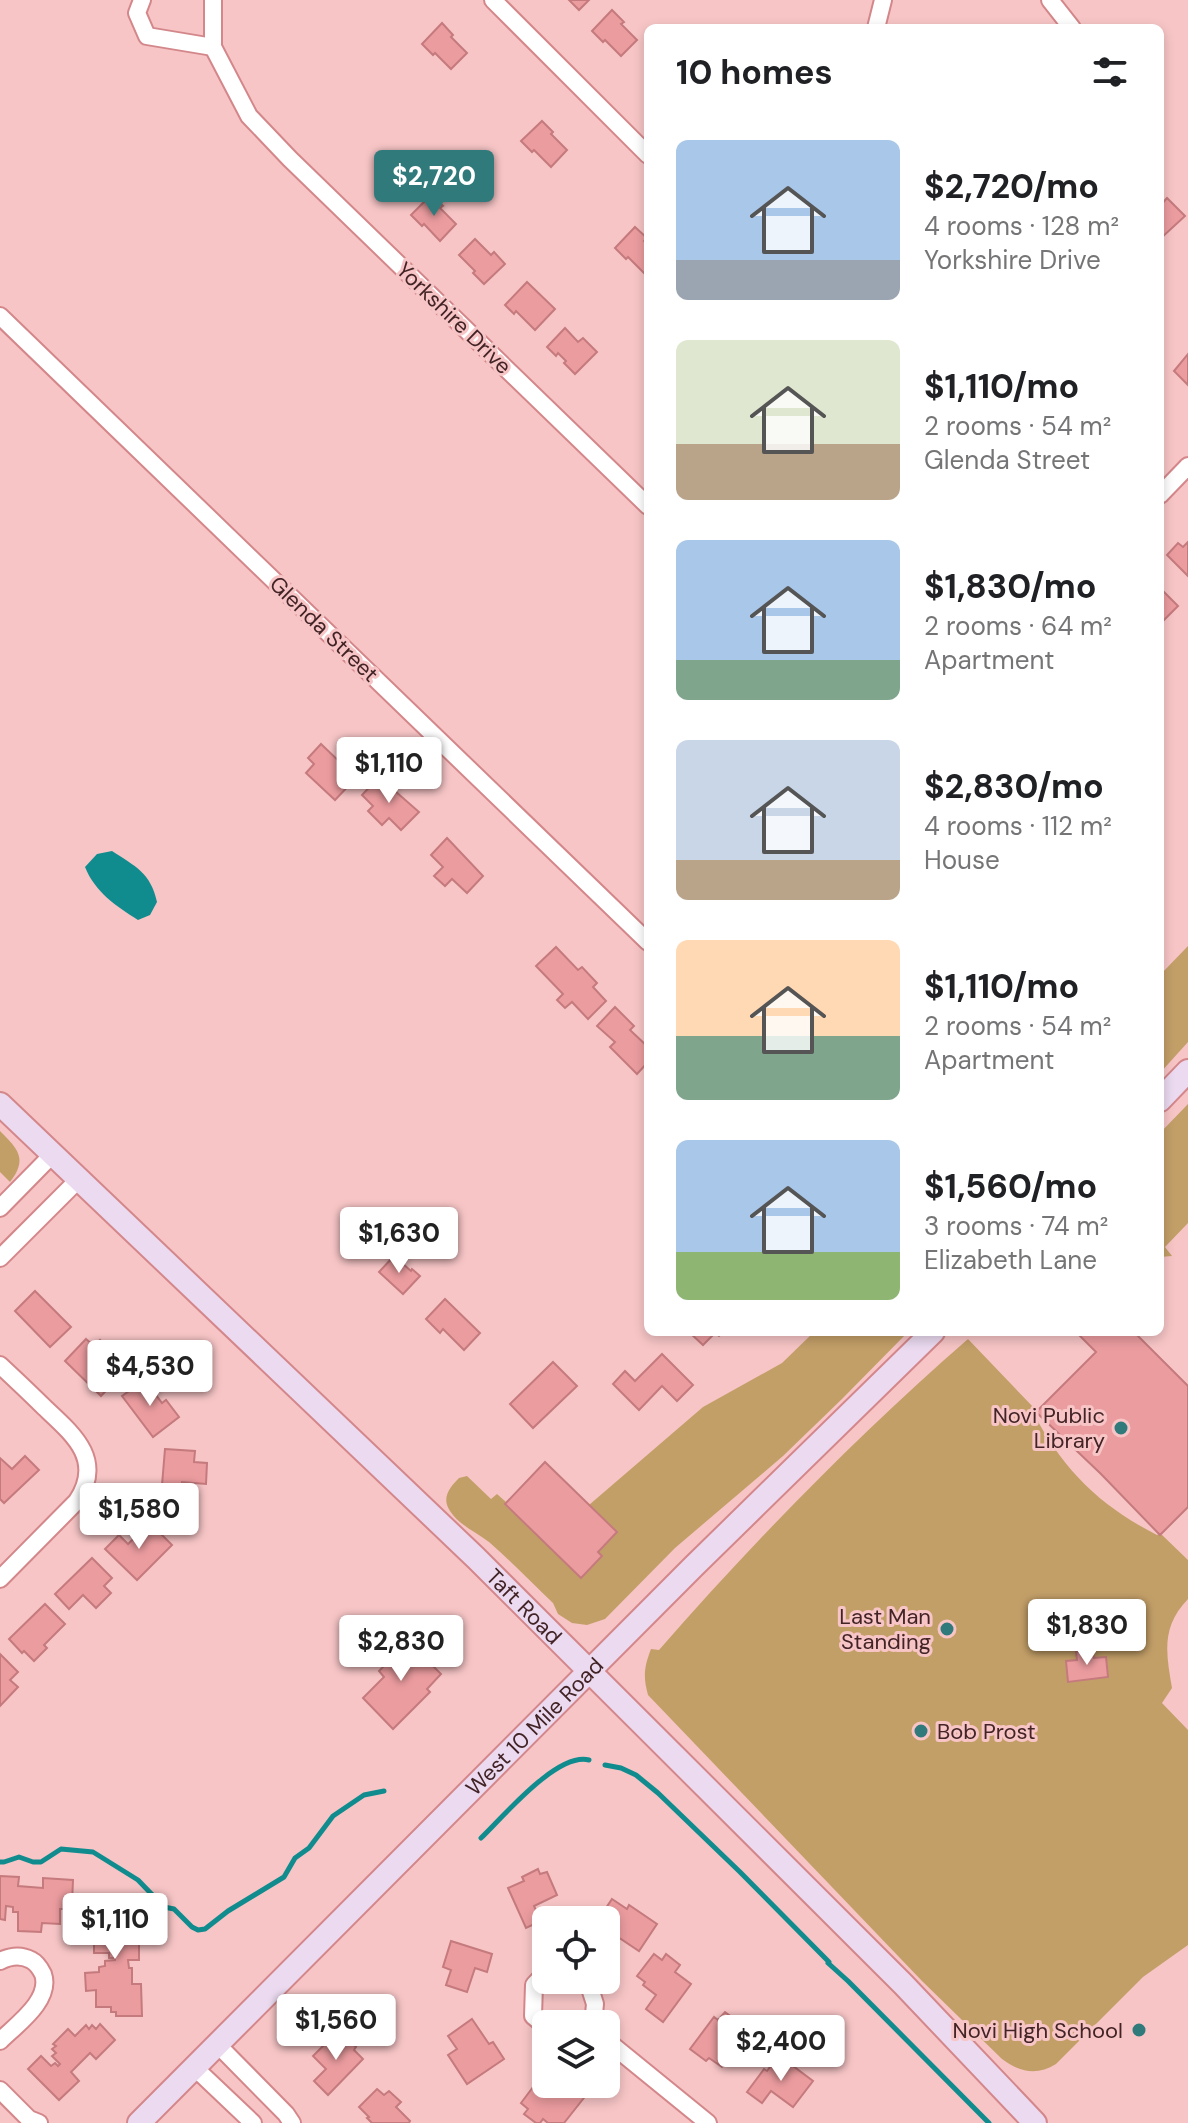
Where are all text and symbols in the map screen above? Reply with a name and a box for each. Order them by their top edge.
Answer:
text: 10 homes [676,50,833,95]
icon: filters [1088,50,1132,94]
pin: $2,720 [369,150,499,218]
text: $2,720 [392,159,476,193]
text: $2,720/mo [924,164,1099,209]
icon: home [740,172,836,268]
text: 4 rooms · 128 m² [924,209,1119,243]
text: Yorkshire Drive [924,243,1101,277]
street label: Yorkshire Drive [390,256,518,380]
text: $1,110/mo [924,364,1079,409]
icon: home [740,372,836,468]
text: 2 rooms · 54 m² [924,409,1111,443]
text: Glenda Street [924,443,1090,477]
text: $1,830/mo [924,564,1096,609]
street label: Glenda Street [263,570,385,688]
icon: home [740,572,836,668]
text: 2 rooms · 64 m² [924,609,1112,643]
text: Apartment [924,643,1055,677]
pin: $1,110 [324,737,454,805]
text: $1,110 [355,746,423,780]
text: $2,830/mo [924,764,1104,809]
icon: home [740,772,836,868]
text: 4 rooms · 112 m² [924,809,1112,843]
text: House [924,843,1000,877]
text: $1,110/mo [924,964,1079,1009]
icon: home [740,972,836,1068]
text: 2 rooms · 54 m² [924,1009,1111,1043]
text: Apartment [924,1043,1055,1077]
text: $1,560/mo [924,1164,1097,1209]
icon: home [740,1172,836,1268]
pin: $1,630 [334,1207,464,1275]
text: 3 rooms · 74 m² [924,1209,1108,1243]
text: $1,630 [358,1216,440,1250]
text: Elizabeth Lane [924,1243,1097,1277]
pin: $4,530 [85,1340,215,1408]
text: $4,530 [105,1349,195,1383]
place label: Novi Public Library [993,1401,1105,1455]
marker: Novi Public Library [1112,1419,1130,1437]
pin: $1,580 [74,1483,204,1551]
text: $1,580 [98,1492,180,1526]
street label: Taft Road [480,1562,568,1650]
pin: $1,830 [1022,1599,1152,1667]
place label: Last Man Standing [839,1602,931,1656]
text: $1,830 [1046,1608,1128,1642]
pin: $2,830 [336,1615,466,1683]
marker: Last Man Standing [938,1620,956,1638]
text: $2,830 [357,1624,445,1658]
street label: West 10 Mile Road [459,1651,609,1802]
place label: Bob Prost [937,1717,1036,1746]
marker: Bob Prost [912,1722,930,1740]
pin: $1,110 [50,1893,180,1961]
text: $1,110 [81,1902,149,1936]
map controls [532,1906,620,2098]
button: locate [532,1906,620,1994]
pin: $1,560 [271,1994,401,2062]
text: $1,560 [295,2003,377,2037]
button: layers [532,2010,620,2098]
pin: $2,400 [716,2015,846,2083]
place label: Novi High School [953,2016,1123,2045]
marker: Novi High School [1130,2021,1148,2039]
text: $2,400 [736,2024,826,2058]

